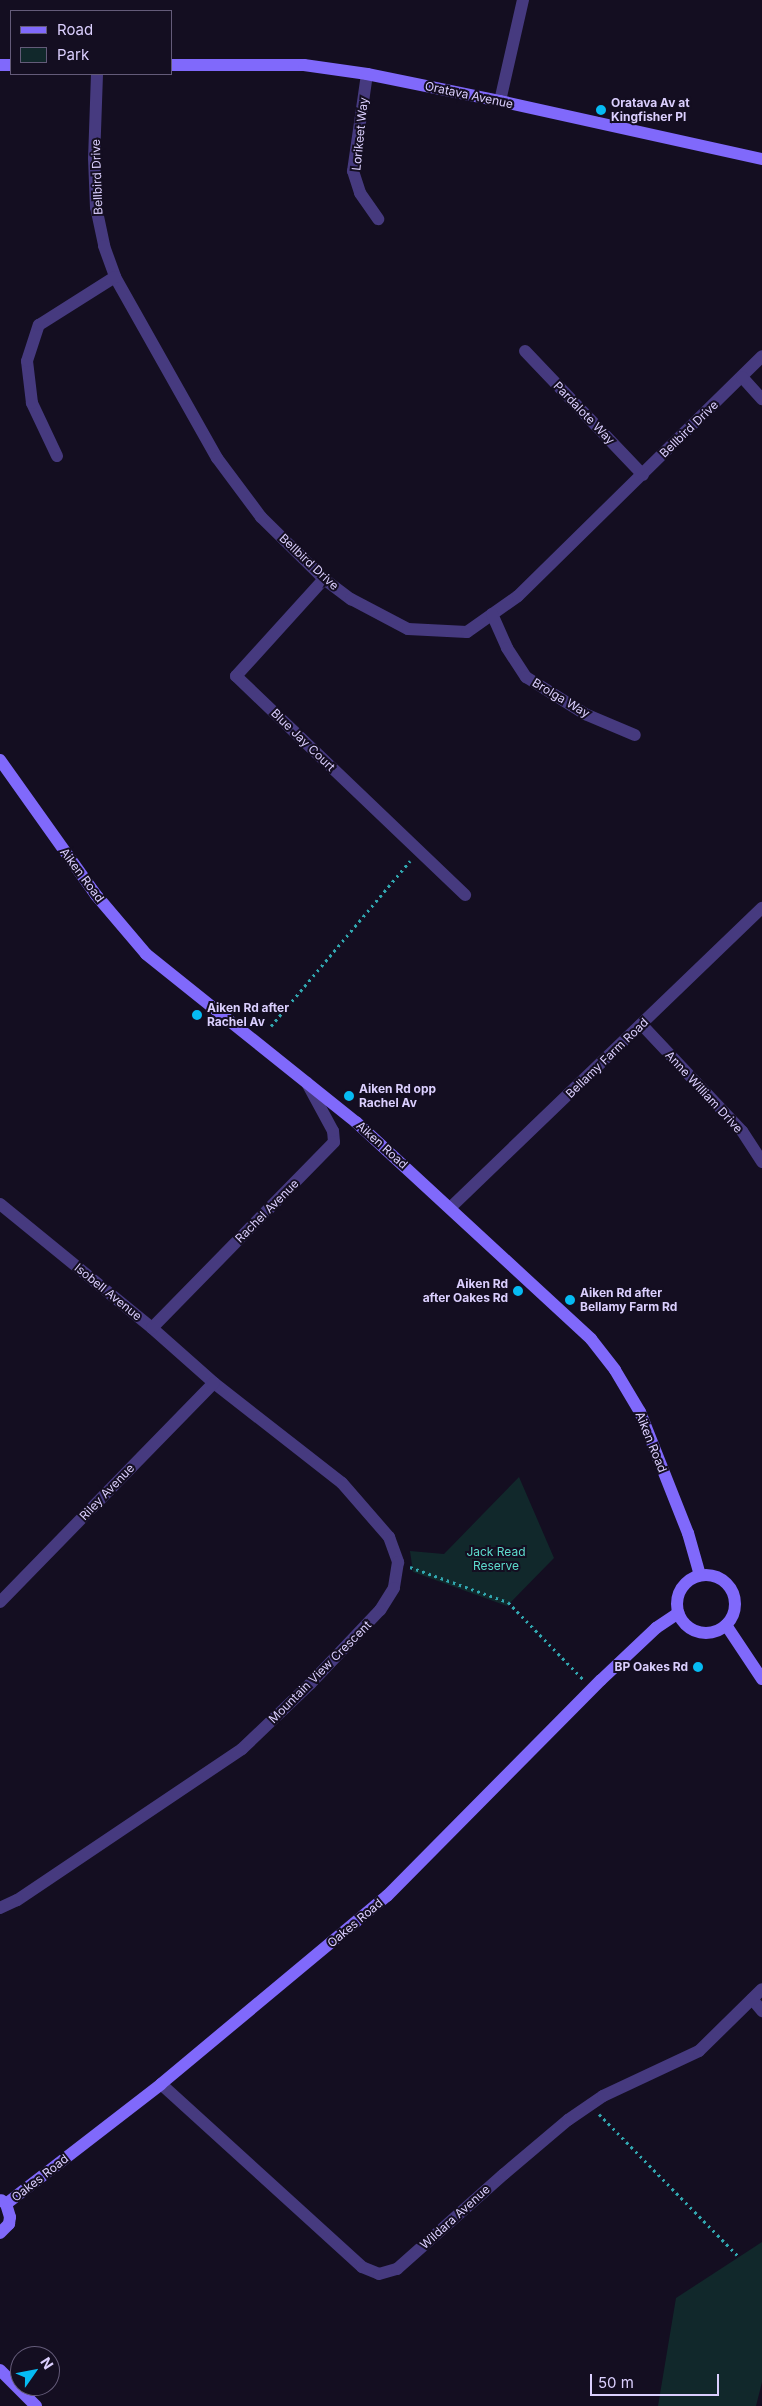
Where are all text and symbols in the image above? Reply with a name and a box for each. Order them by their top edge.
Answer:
legend [10,10,172,75]
text: Road [57,20,93,39]
text: Park [57,45,89,64]
street label: Oratava Avenue [424,79,514,111]
place label: Oratava Av at Kingfisher Pl [611,96,690,124]
street label: Lorikeet Way [349,97,371,171]
marker: Oratava Av at Kingfisher Pl [595,104,607,116]
street label: Bellbird Drive [88,139,106,215]
street label: Pardalote Way [550,379,618,447]
street label: Bellbird Drive [657,398,721,460]
street label: Bellbird Drive [276,531,342,593]
street label: Brolga Way [530,675,592,721]
street label: Blue Jay Court [268,706,338,774]
street label: Aiken Road [57,845,107,905]
place label: Aiken Rd after Rachel Av [207,1001,289,1029]
marker: Aiken Rd after Rachel Av [191,1009,203,1021]
street label: Bellamy Farm Road [563,1015,651,1101]
street label: Anne William Drive [662,1048,746,1136]
place label: Aiken Rd opp Rachel Av [359,1082,436,1110]
marker: Aiken Rd opp Rachel Av [343,1090,355,1102]
street label: Aiken Road [353,1118,411,1172]
street label: Rachel Avenue [232,1176,302,1246]
street label: Isobell Avenue [71,1260,145,1324]
place label: Aiken Rd after Oakes Rd [423,1277,508,1305]
marker: Aiken Rd after Oakes Rd [512,1285,524,1297]
place label: Aiken Rd after Bellamy Farm Rd [580,1286,677,1314]
marker: Aiken Rd after Bellamy Farm Rd [564,1294,576,1306]
street label: Aiken Road [632,1410,670,1474]
street label: Riley Avenue [77,1461,137,1523]
park label: Jack Read Reserve [466,1545,526,1573]
street label: Mountain View Crescent [266,1618,374,1726]
place label: BP Oakes Rd [615,1660,688,1674]
marker: BP Oakes Rd [692,1661,704,1673]
street label: Oakes Road [324,1896,386,1950]
street label: Oakes Road [9,2151,71,2205]
street label: Wildara Avenue [417,2182,493,2252]
north arrow [10,2346,60,2396]
text: N [37,2354,57,2372]
scale bar [592,2364,721,2396]
text: 50 m [598,2373,634,2392]

